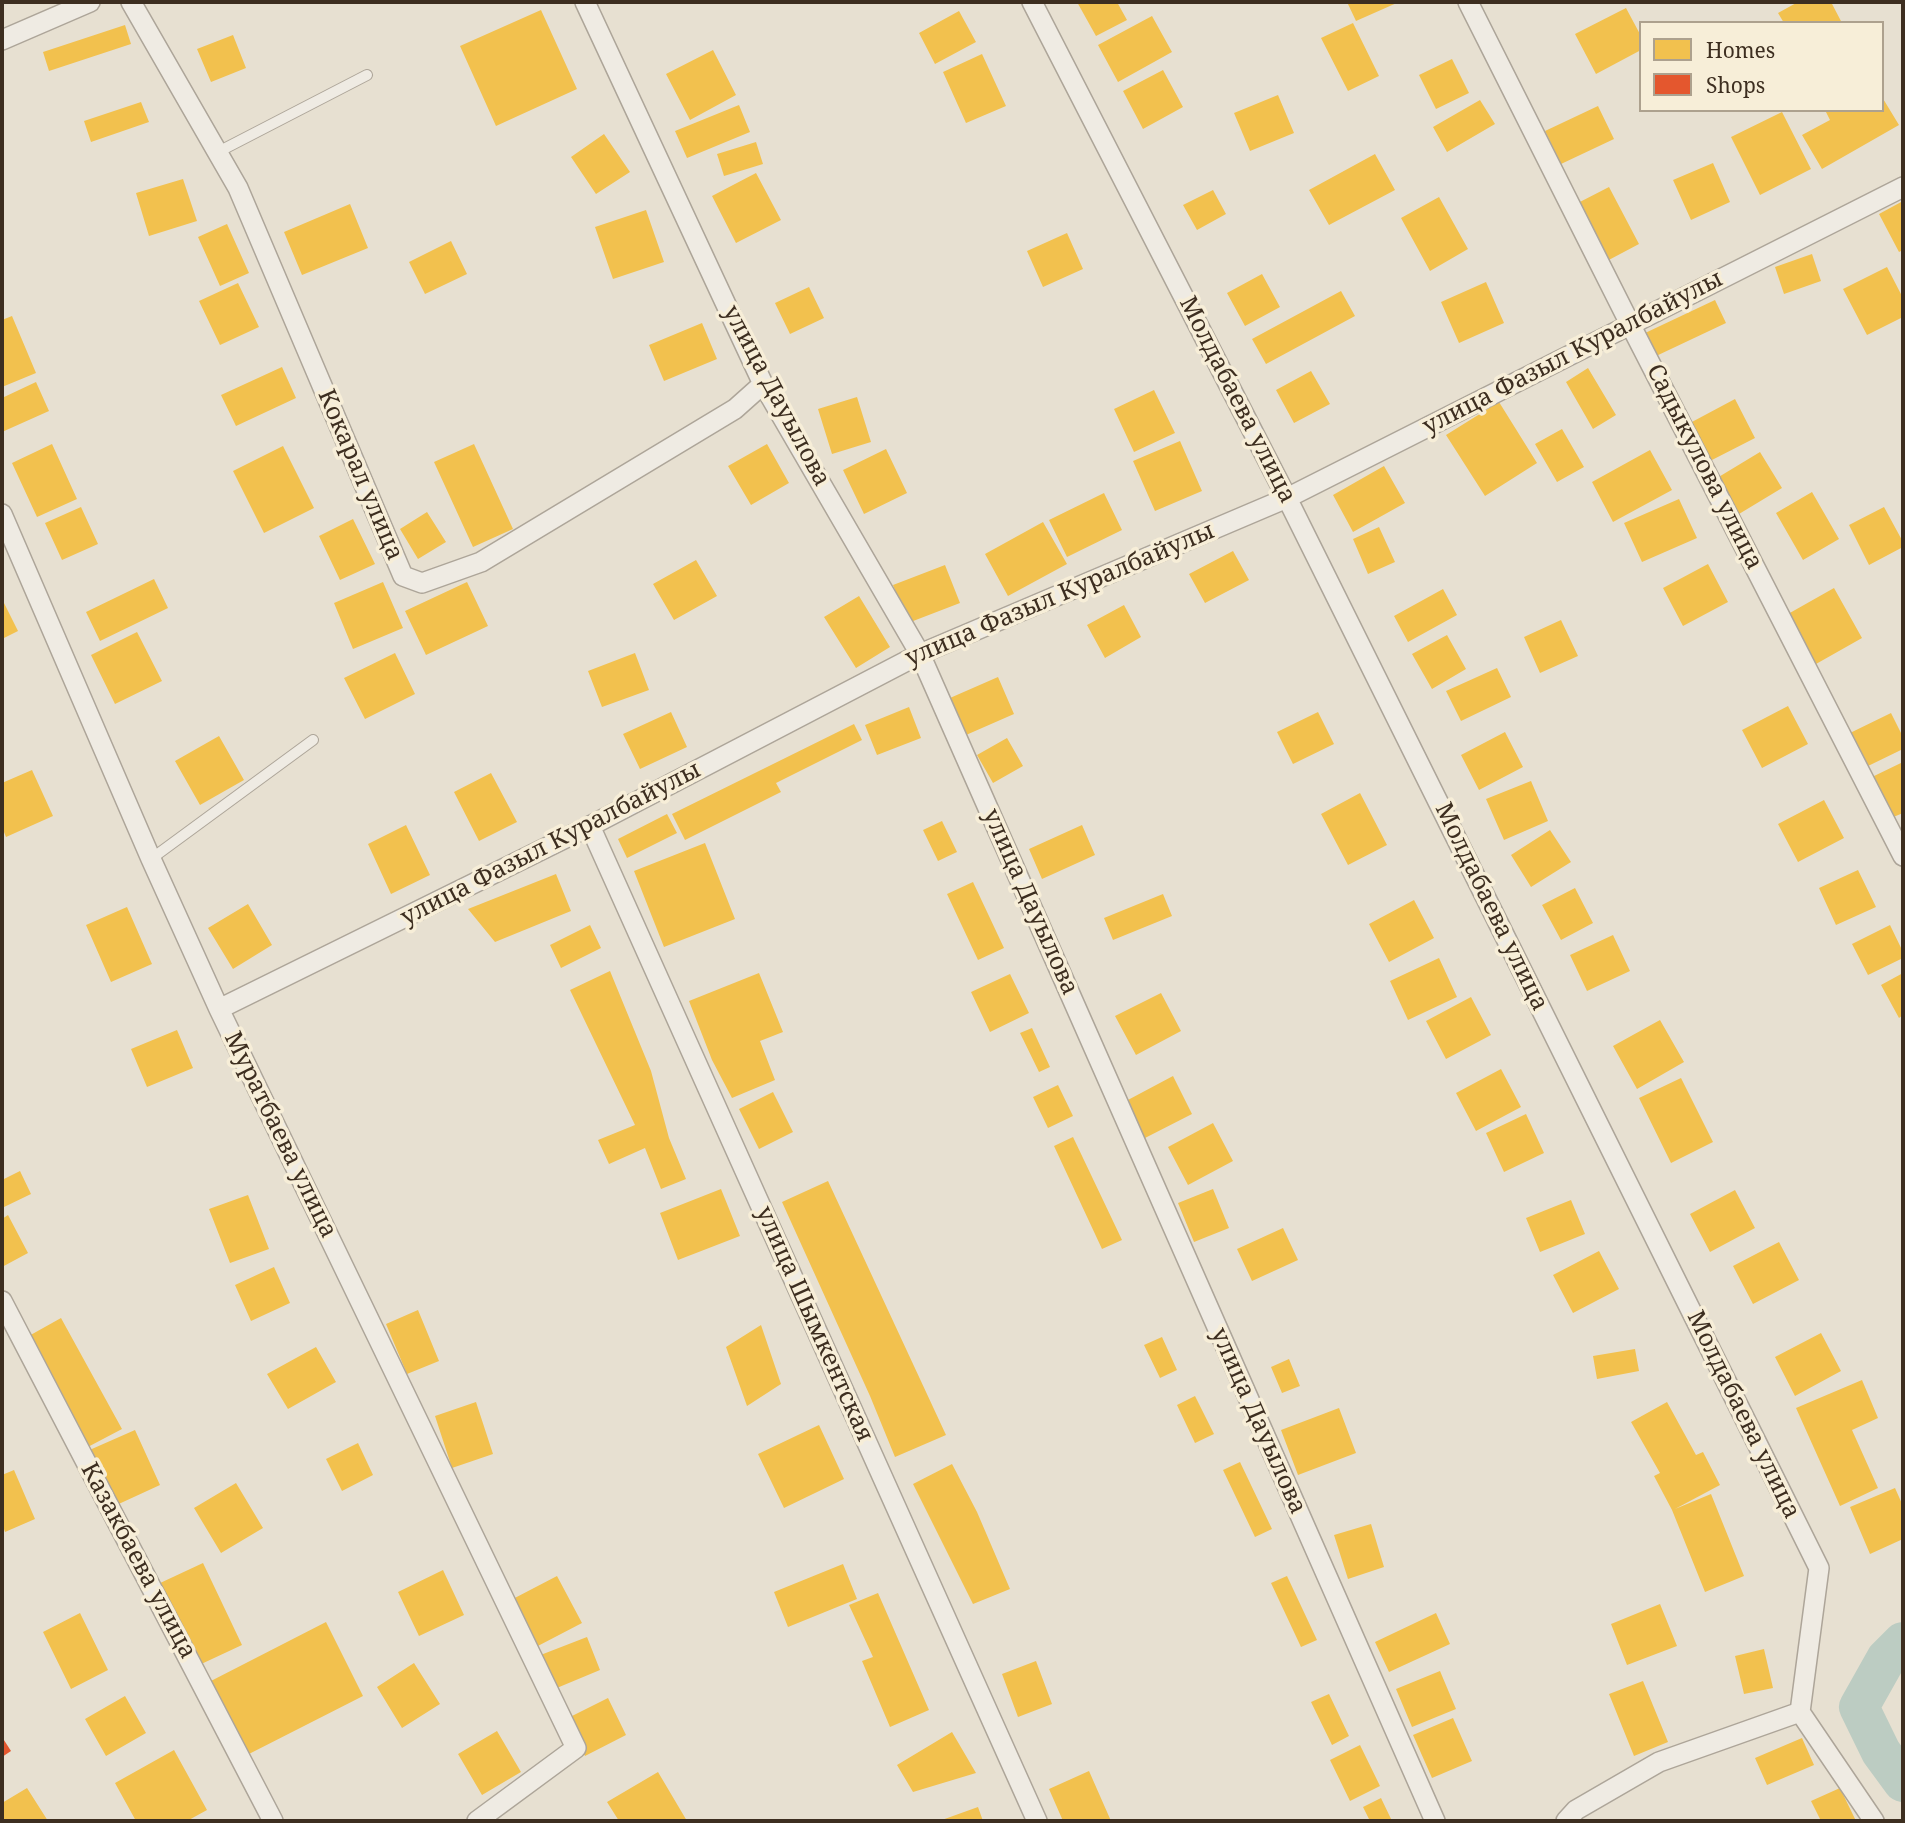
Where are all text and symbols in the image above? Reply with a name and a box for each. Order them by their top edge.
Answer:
legend [1639,21,1884,112]
text: Homes [1706,36,1775,64]
text: Shops [1706,71,1765,99]
street label: улица Фазыл Куралбайулы [1418,265,1728,441]
street label: Молдабаева улица [1172,292,1302,508]
street label: улица Дауылова [716,301,836,491]
street label: Садыкулова улица [1640,359,1768,575]
street label: Кокарал улица [311,385,409,565]
street label: улица Фазыл Куралбайулы [901,517,1219,673]
street label: улица Фазыл Куралбайулы [396,756,706,932]
street label: Молдабаева улица [1428,798,1554,1016]
street label: улица Дауылова [976,804,1084,1000]
street label: Муратбаева улица [218,1027,342,1243]
street label: улица Шымкентская [749,1202,879,1446]
street label: Молдабаева улица [1680,1306,1806,1524]
street label: улица Дауылова [1204,1323,1312,1519]
street label: Казакбаева улица [74,1458,202,1664]

